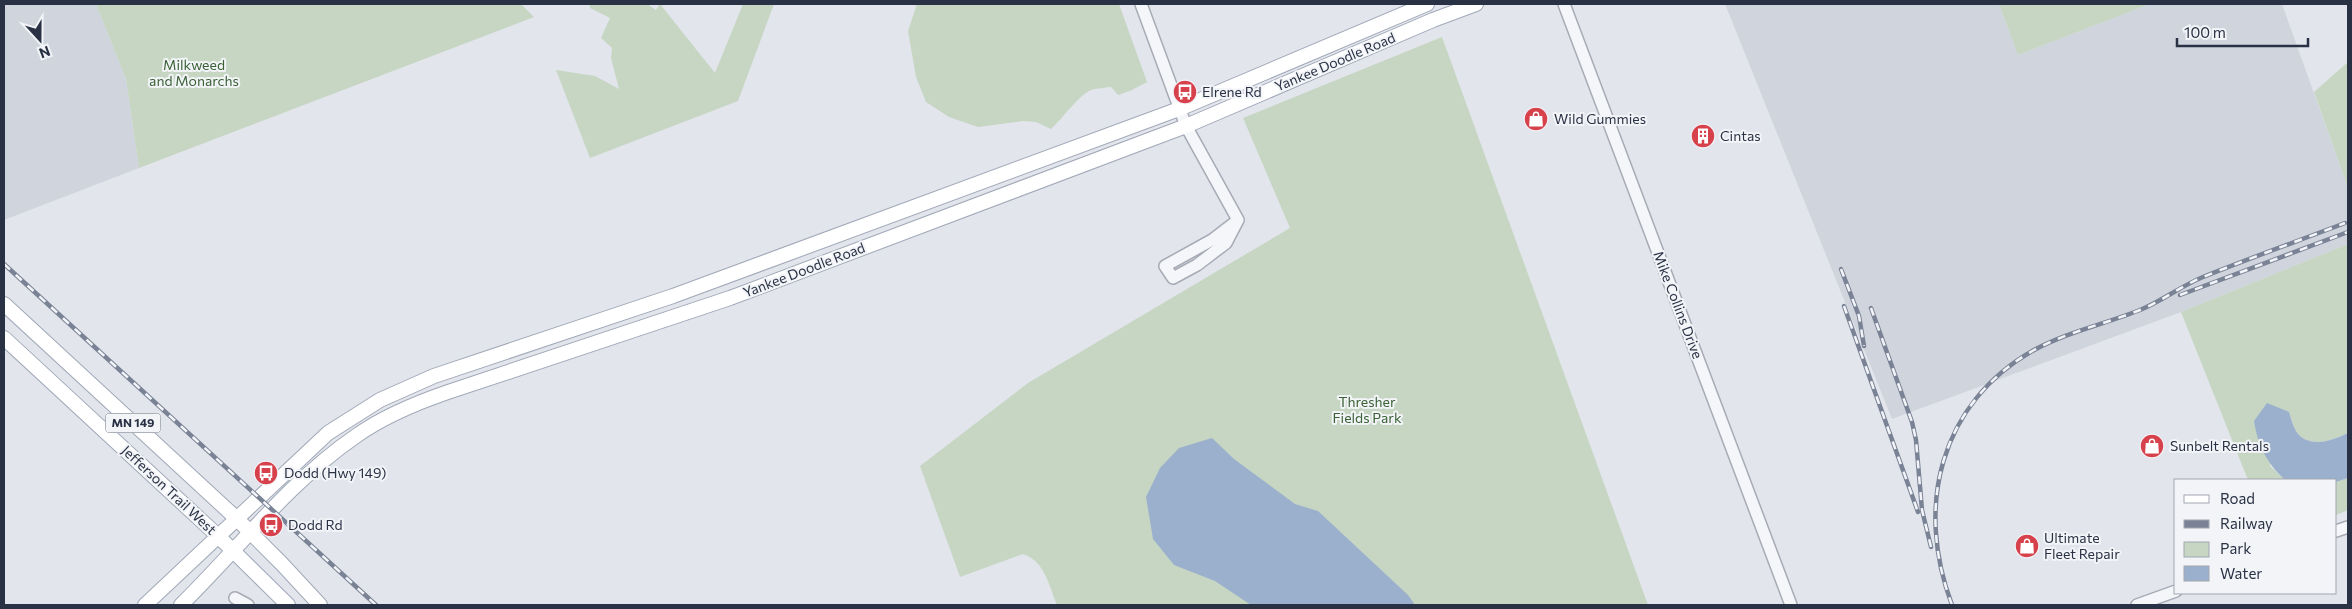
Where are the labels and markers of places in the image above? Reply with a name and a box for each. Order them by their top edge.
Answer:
bus stop icon: Elrene Rd [1172,79,1198,105]
place label: Elrene Rd [1202,83,1262,100]
shop icon: Wild Gummies [1523,106,1549,132]
place label: Wild Gummies [1554,110,1646,127]
building icon: Cintas [1690,123,1716,149]
place label: Cintas [1720,127,1761,144]
shop icon: Sunbelt Rentals [2139,433,2165,459]
place label: Sunbelt Rentals [2170,437,2269,454]
bus stop icon: Dodd (Hwy 149) [253,460,279,486]
place label: Dodd (Hwy 149) [284,464,386,481]
bus stop icon: Dodd Rd [258,512,284,538]
place label: Dodd Rd [288,516,343,533]
place label: Ultimate Fleet Repair [2044,529,2120,562]
shop icon: Ultimate Fleet Repair [2014,533,2040,559]

